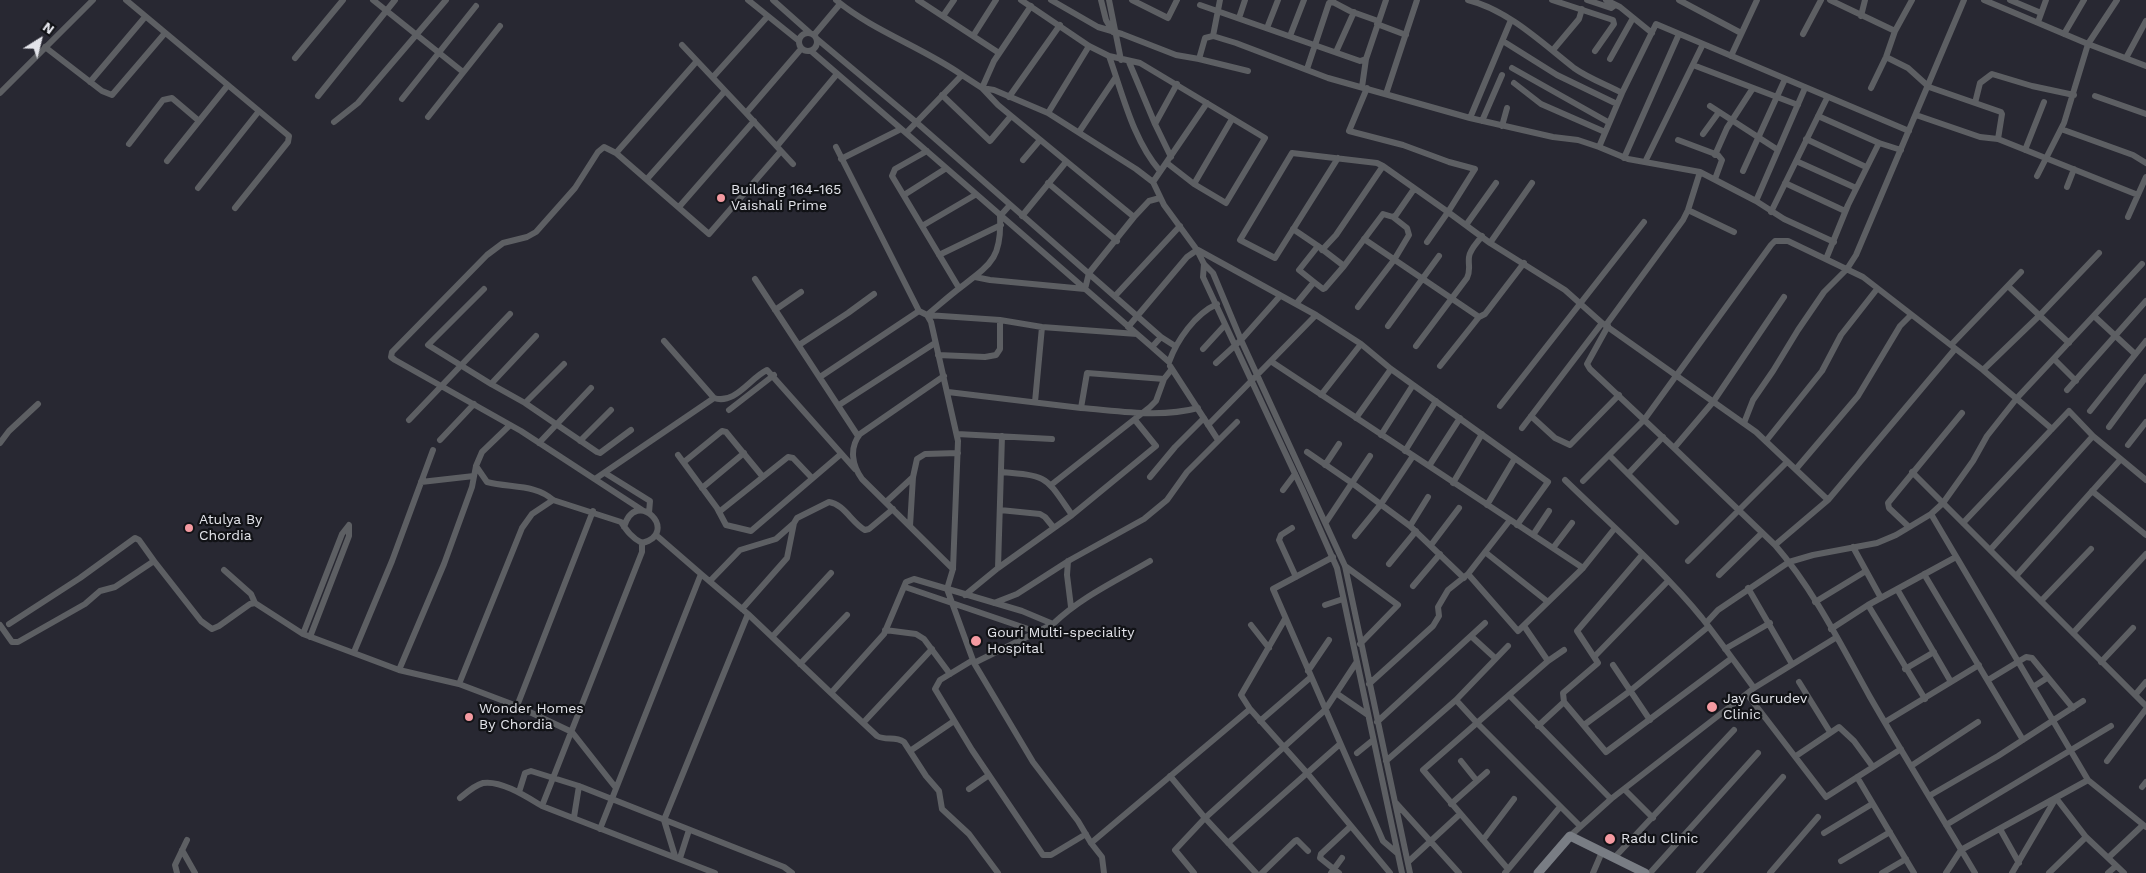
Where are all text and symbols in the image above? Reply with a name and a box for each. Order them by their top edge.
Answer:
north arrow [15,15,65,65]
text: N [40,18,58,37]
place label: Building 164-165 Vaishali Prime [731,182,841,214]
marker: Building 164-165 Vaishali Prime [715,192,727,204]
place label: Atulya By Chordia [199,512,262,544]
marker: Atulya By Chordia [183,522,195,534]
place label: Gouri Multi-speciality Hospital [987,625,1134,658]
marker: Gouri Multi-speciality Hospital [969,634,983,648]
place label: Jay Gurudev Clinic [1723,691,1807,724]
marker: Jay Gurudev Clinic [1705,700,1719,714]
place label: Wonder Homes By Chordia [479,701,584,734]
marker: Wonder Homes By Chordia [463,711,475,723]
place label: Radu Clinic [1621,831,1698,847]
marker: Radu Clinic [1603,832,1617,846]

